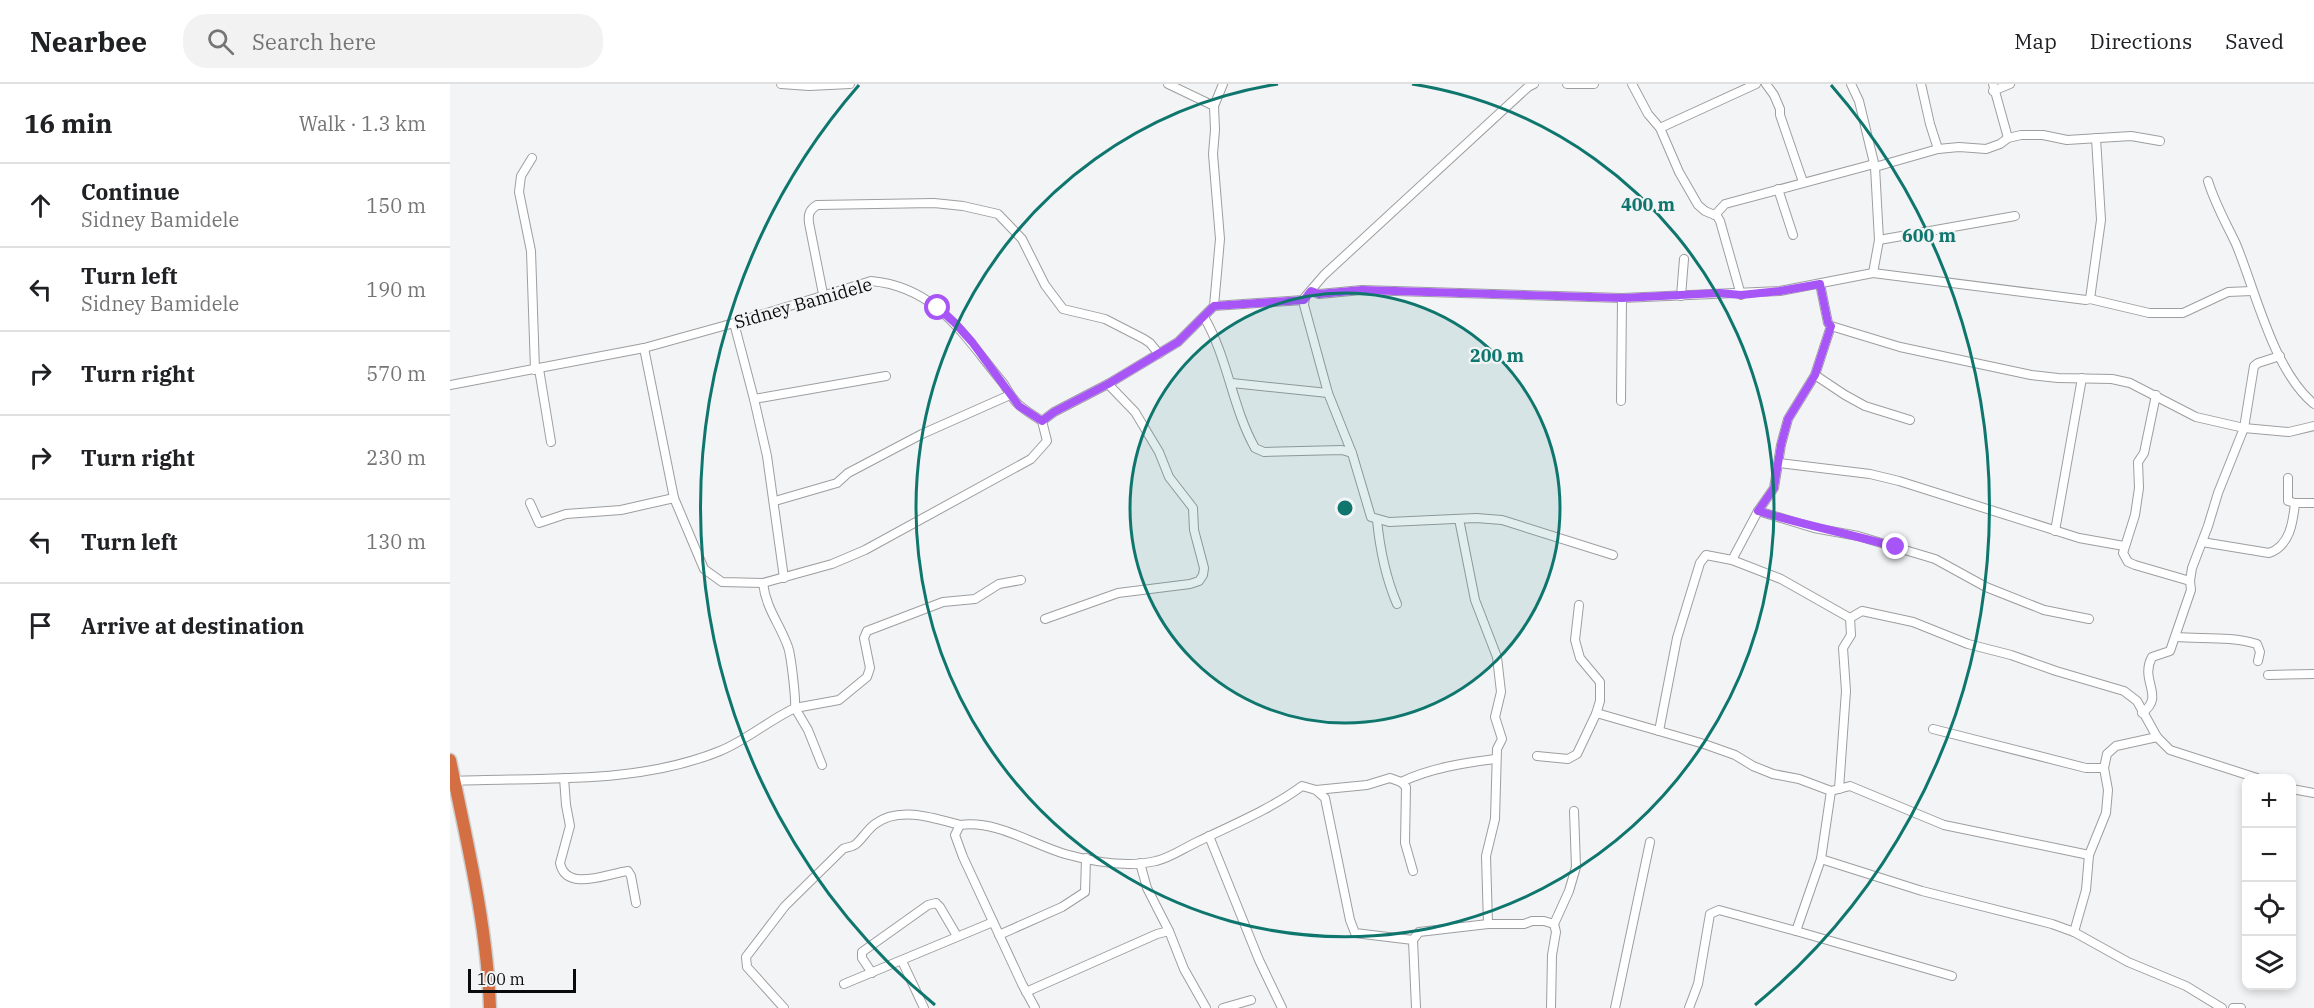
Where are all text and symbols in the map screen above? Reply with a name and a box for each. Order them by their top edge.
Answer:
search box [183,14,603,68]
text: Nearbee [30,23,147,60]
icon: search [204,25,237,58]
text: Search here [252,27,376,56]
text: Map [2014,27,2057,55]
text: Directions [2090,27,2192,55]
text: Saved [2225,27,2284,55]
text: 16 min [24,106,112,140]
text: Walk · 1.3 km [299,110,426,137]
text: Continue [81,177,180,206]
icon: ahead [24,189,57,222]
text: 150 m [366,192,426,219]
text: 400 m [1621,193,1676,216]
text: Sidney Bamidele [81,206,239,233]
text: 600 m [1902,224,1957,247]
text: Turn left [81,261,177,290]
street label: Sidney Bamidele [731,272,875,334]
icon: left [24,273,57,306]
text: 190 m [366,276,426,303]
text: Sidney Bamidele [81,290,239,317]
route start [924,294,950,320]
text: 200 m [1470,344,1525,367]
icon: right [24,357,57,390]
text: Turn right [81,359,195,388]
text: 570 m [366,360,426,387]
icon: right [24,441,57,474]
text: Turn right [81,443,195,472]
text: 230 m [366,444,426,471]
centre of rings [1335,498,1355,518]
icon: left [24,525,57,558]
text: Turn left [81,527,177,556]
text: 130 m [366,528,426,555]
route end [1882,533,1908,559]
icon: arrive [24,609,57,642]
text: Arrive at destination [81,611,304,640]
map controls [2242,774,2296,990]
button: + [2242,774,2296,828]
button: − [2242,828,2296,882]
button: locate [2242,882,2296,936]
button: layers [2242,936,2296,990]
scale bar [468,966,576,994]
text: 100 m [477,969,525,989]

